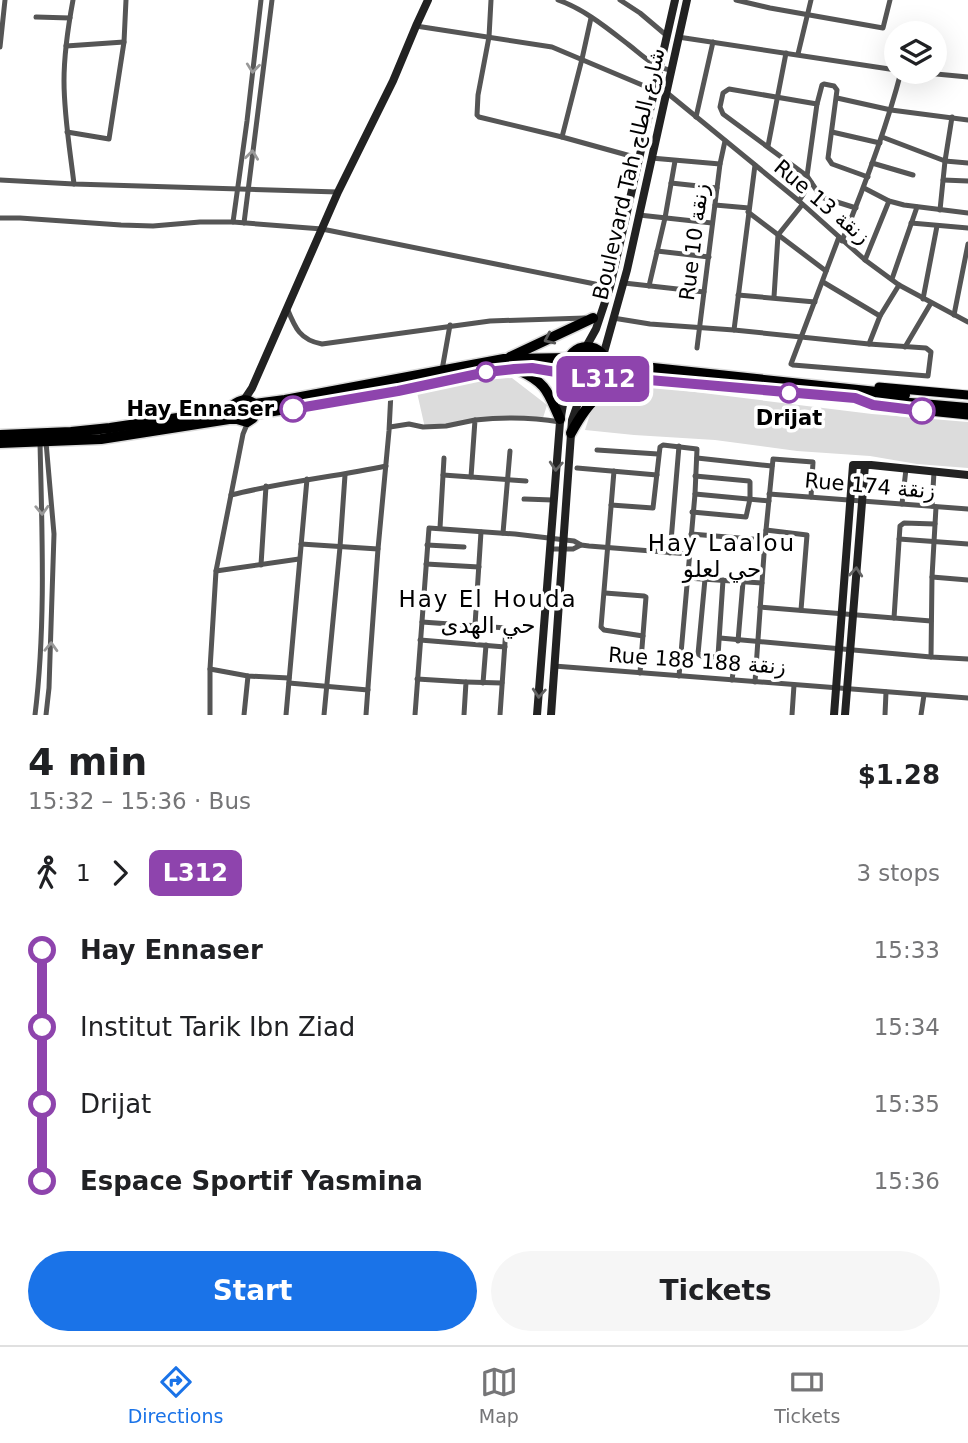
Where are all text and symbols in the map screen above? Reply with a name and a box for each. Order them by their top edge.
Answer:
map controls [884,21,947,84]
button: layers [884,21,947,84]
street label: Boulevard Tah شارع الطاح [588,46,670,302]
one-way arrow [246,63,261,74]
one-way arrow [244,150,259,161]
street label: Rue 13 زنقة [769,155,875,249]
street label: Rue 10 زنقة [675,182,713,302]
one-way arrow [544,331,556,345]
line badge: L312 [554,356,652,402]
unlabelled marker [476,362,496,382]
text: L312 [570,365,636,393]
marker: Drijat [779,383,799,403]
marker: Hay Ennaser [280,396,306,422]
place label: Hay Ennaser [126,397,275,421]
unlabelled marker [909,398,935,424]
place label: Drijat [756,406,822,430]
one-way arrow [549,461,564,472]
street label: Rue 174 زنقة [804,468,936,504]
one-way arrow [34,505,49,516]
district label: Hay Laalou حي لعلو [648,530,796,583]
one-way arrow [848,566,863,577]
district label: Hay El Houda حي الهدى [398,586,578,639]
one-way arrow [44,641,59,652]
street label: Rue 188 زنقة 188 [607,643,787,679]
one-way arrow [532,688,547,699]
text: 4 min [28,740,147,784]
text: $1.28 [858,760,940,790]
text: 15:32 – 15:36 · Bus [28,788,251,814]
icon: walk [28,854,66,892]
icon: forward [101,854,139,892]
text: L312 [163,859,228,887]
text: 1 [76,860,91,886]
text: 3 stops [856,860,940,886]
text: Hay Ennaser [80,935,263,965]
text: 15:33 [874,937,940,963]
text: Institut Tarik Ibn Ziad [80,1012,355,1042]
text: 15:34 [874,1014,940,1040]
text: Drijat [80,1089,151,1119]
text: 15:35 [874,1091,940,1117]
text: Espace Sportif Yasmina [80,1166,423,1196]
text: 15:36 [874,1168,940,1194]
button: Start [28,1251,477,1331]
button: Tickets [491,1251,940,1331]
tab: Directions [128,1363,223,1427]
tab: Map [479,1363,519,1427]
tab: Tickets [774,1363,840,1427]

